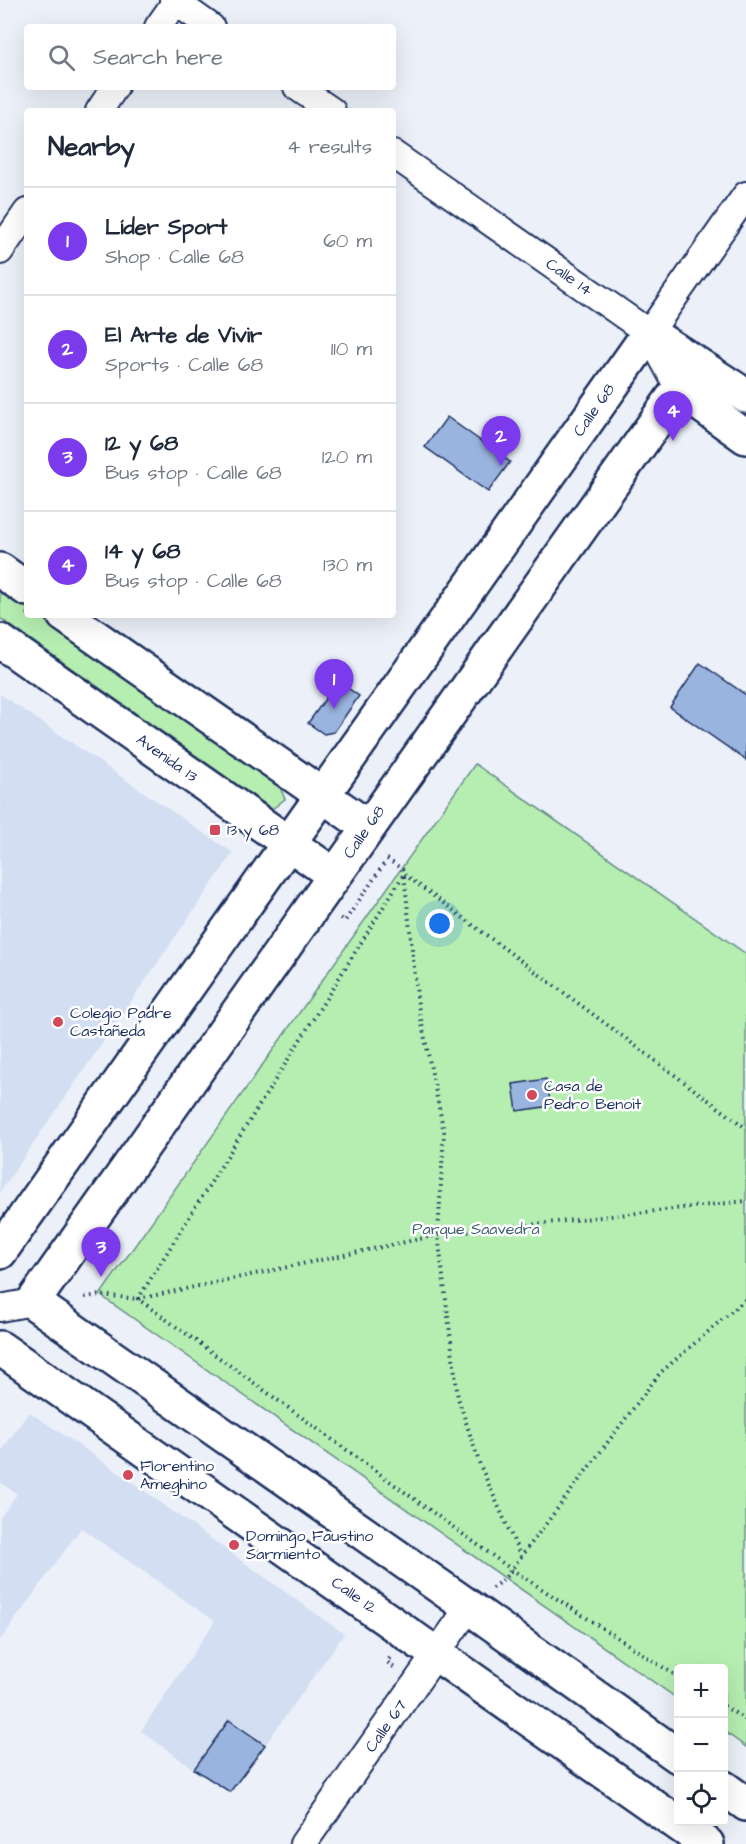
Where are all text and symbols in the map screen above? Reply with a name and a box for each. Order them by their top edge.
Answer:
search box [24,24,396,90]
icon: search [45,41,78,74]
text: Search here [93,42,223,73]
text: Nearby [48,129,135,165]
text: 4 results [287,133,372,161]
text: Líder Sport [105,212,227,243]
text: 1 [66,227,69,255]
text: 60 m [323,227,372,255]
text: Shop · Calle 68 [105,243,244,271]
street label: Calle 14 [541,253,597,301]
text: El Arte de Vivir [105,320,262,351]
text: 2 [62,335,73,363]
text: 110 m [331,335,372,363]
text: Sports · Calle 68 [105,351,263,379]
street label: Calle 68 [568,379,620,441]
pin: 4 [654,392,692,441]
pin: 2 [482,416,520,466]
text: 12 y 68 [105,428,178,459]
text: 3 [62,443,73,471]
text: 120 m [322,443,372,471]
text: Bus stop · Calle 68 [105,459,282,487]
text: 14 y 68 [105,536,181,567]
text: 4 [61,551,74,579]
text: 130 m [323,551,372,579]
text: Bus stop · Calle 68 [105,567,282,595]
pin: 1 [314,660,354,709]
street label: Avenida 13 [132,729,202,787]
street label: Calle 68 [338,801,390,863]
place label: 13 y 68 [227,819,279,842]
marker: 13 y 68 [208,823,222,837]
your location [425,909,454,938]
place label: Colegio Padre Castañeda [70,1002,172,1042]
marker: Colegio Padre Castañeda [51,1015,65,1029]
place label: Casa de Pedro Benoit [544,1075,642,1115]
marker: Casa de Pedro Benoit [525,1088,539,1102]
park label: Parque Saavedra [412,1218,540,1240]
pin: 3 [82,1228,120,1277]
place label: Florentino Ameghino [140,1455,214,1496]
marker: Florentino Ameghino [121,1468,135,1482]
place label: Domingo Faustino Sarmiento [246,1525,373,1565]
marker: Domingo Faustino Sarmiento [227,1538,241,1552]
street label: Calle 12 [327,1571,381,1619]
map controls [674,1664,728,1826]
button: + [674,1664,728,1718]
street label: Calle 67 [360,1695,412,1757]
button: − [674,1718,728,1772]
button: locate [674,1772,728,1826]

